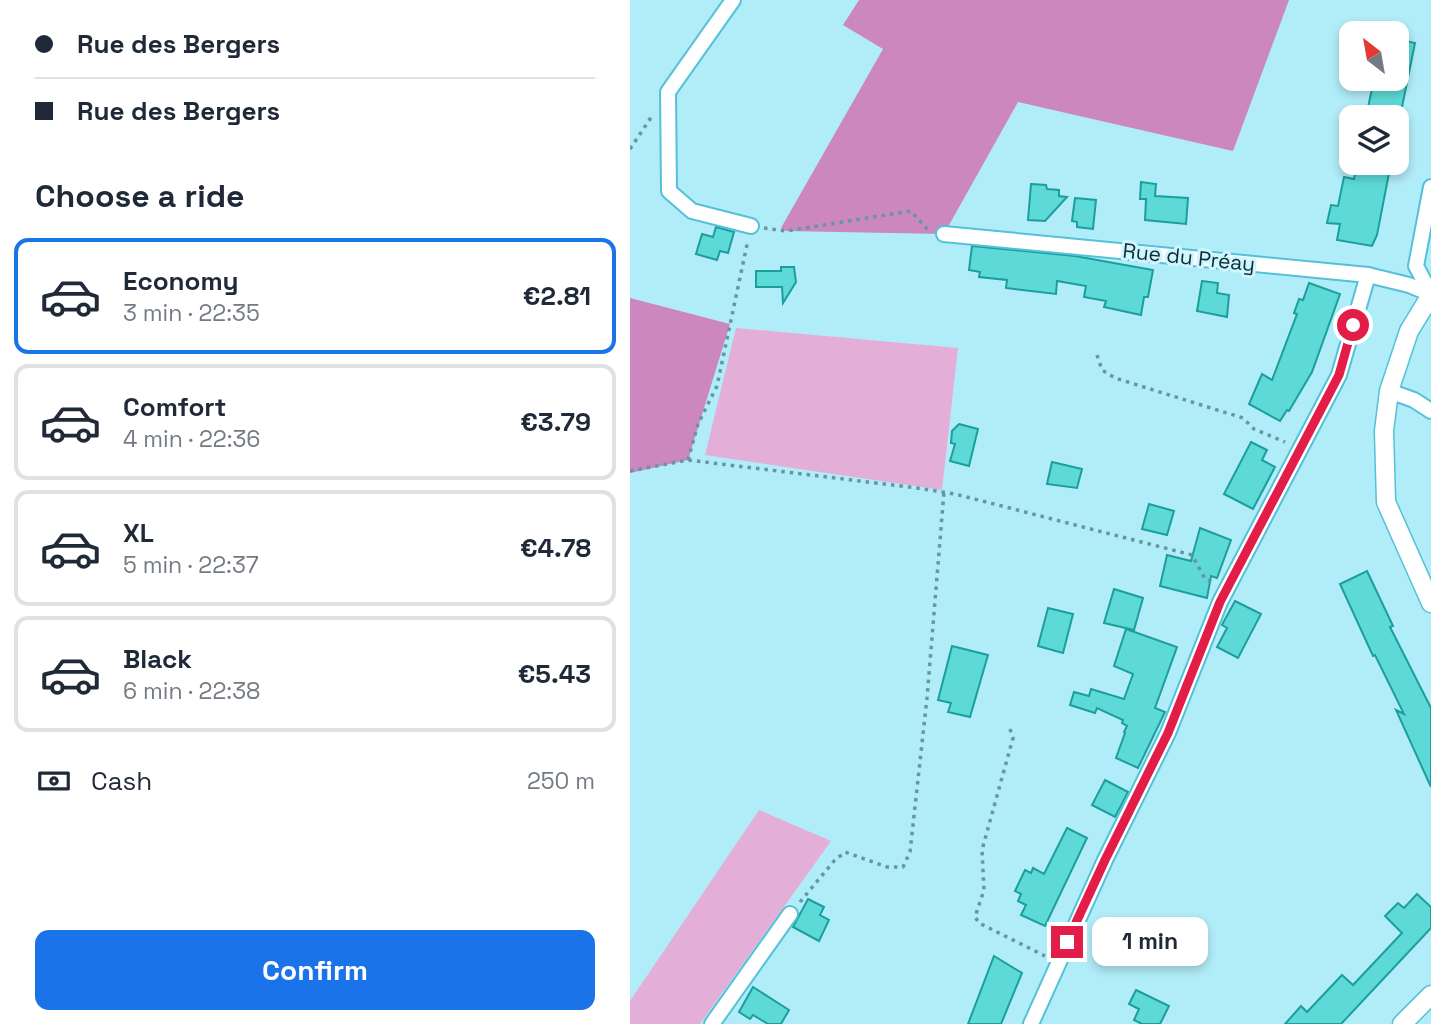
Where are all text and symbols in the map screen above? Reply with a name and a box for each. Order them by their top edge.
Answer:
north arrow [1339,21,1409,91]
map controls [1339,21,1409,175]
text: Rue des Bergers [77,27,280,61]
text: Rue des Bergers [77,94,280,128]
button: layers [1339,105,1409,175]
text: Choose a ride [35,176,245,216]
street label: Rue du Préay [1121,237,1257,277]
text: Economy [123,264,239,298]
icon: car [39,265,102,328]
text: €2.81 [523,279,591,313]
text: 3 min · 22:35 [123,298,260,328]
route start [1337,309,1369,341]
text: Comfort [123,390,226,424]
icon: car [39,391,102,454]
text: €3.79 [520,405,591,439]
text: 4 min · 22:36 [123,424,260,454]
text: XL [123,516,154,550]
icon: car [39,517,102,580]
text: €4.78 [520,531,591,565]
text: 5 min · 22:37 [123,550,259,580]
text: Black [123,642,192,676]
icon: car [39,643,102,706]
text: €5.43 [518,657,591,691]
text: 6 min · 22:38 [123,676,260,706]
icon: cash [35,762,73,800]
text: Cash [91,764,152,798]
text: 250 m [527,766,595,796]
callout: 1 min [1092,918,1207,967]
route end [1051,926,1083,958]
text: 1 min [1122,926,1178,956]
button: Confirm [35,930,595,1010]

